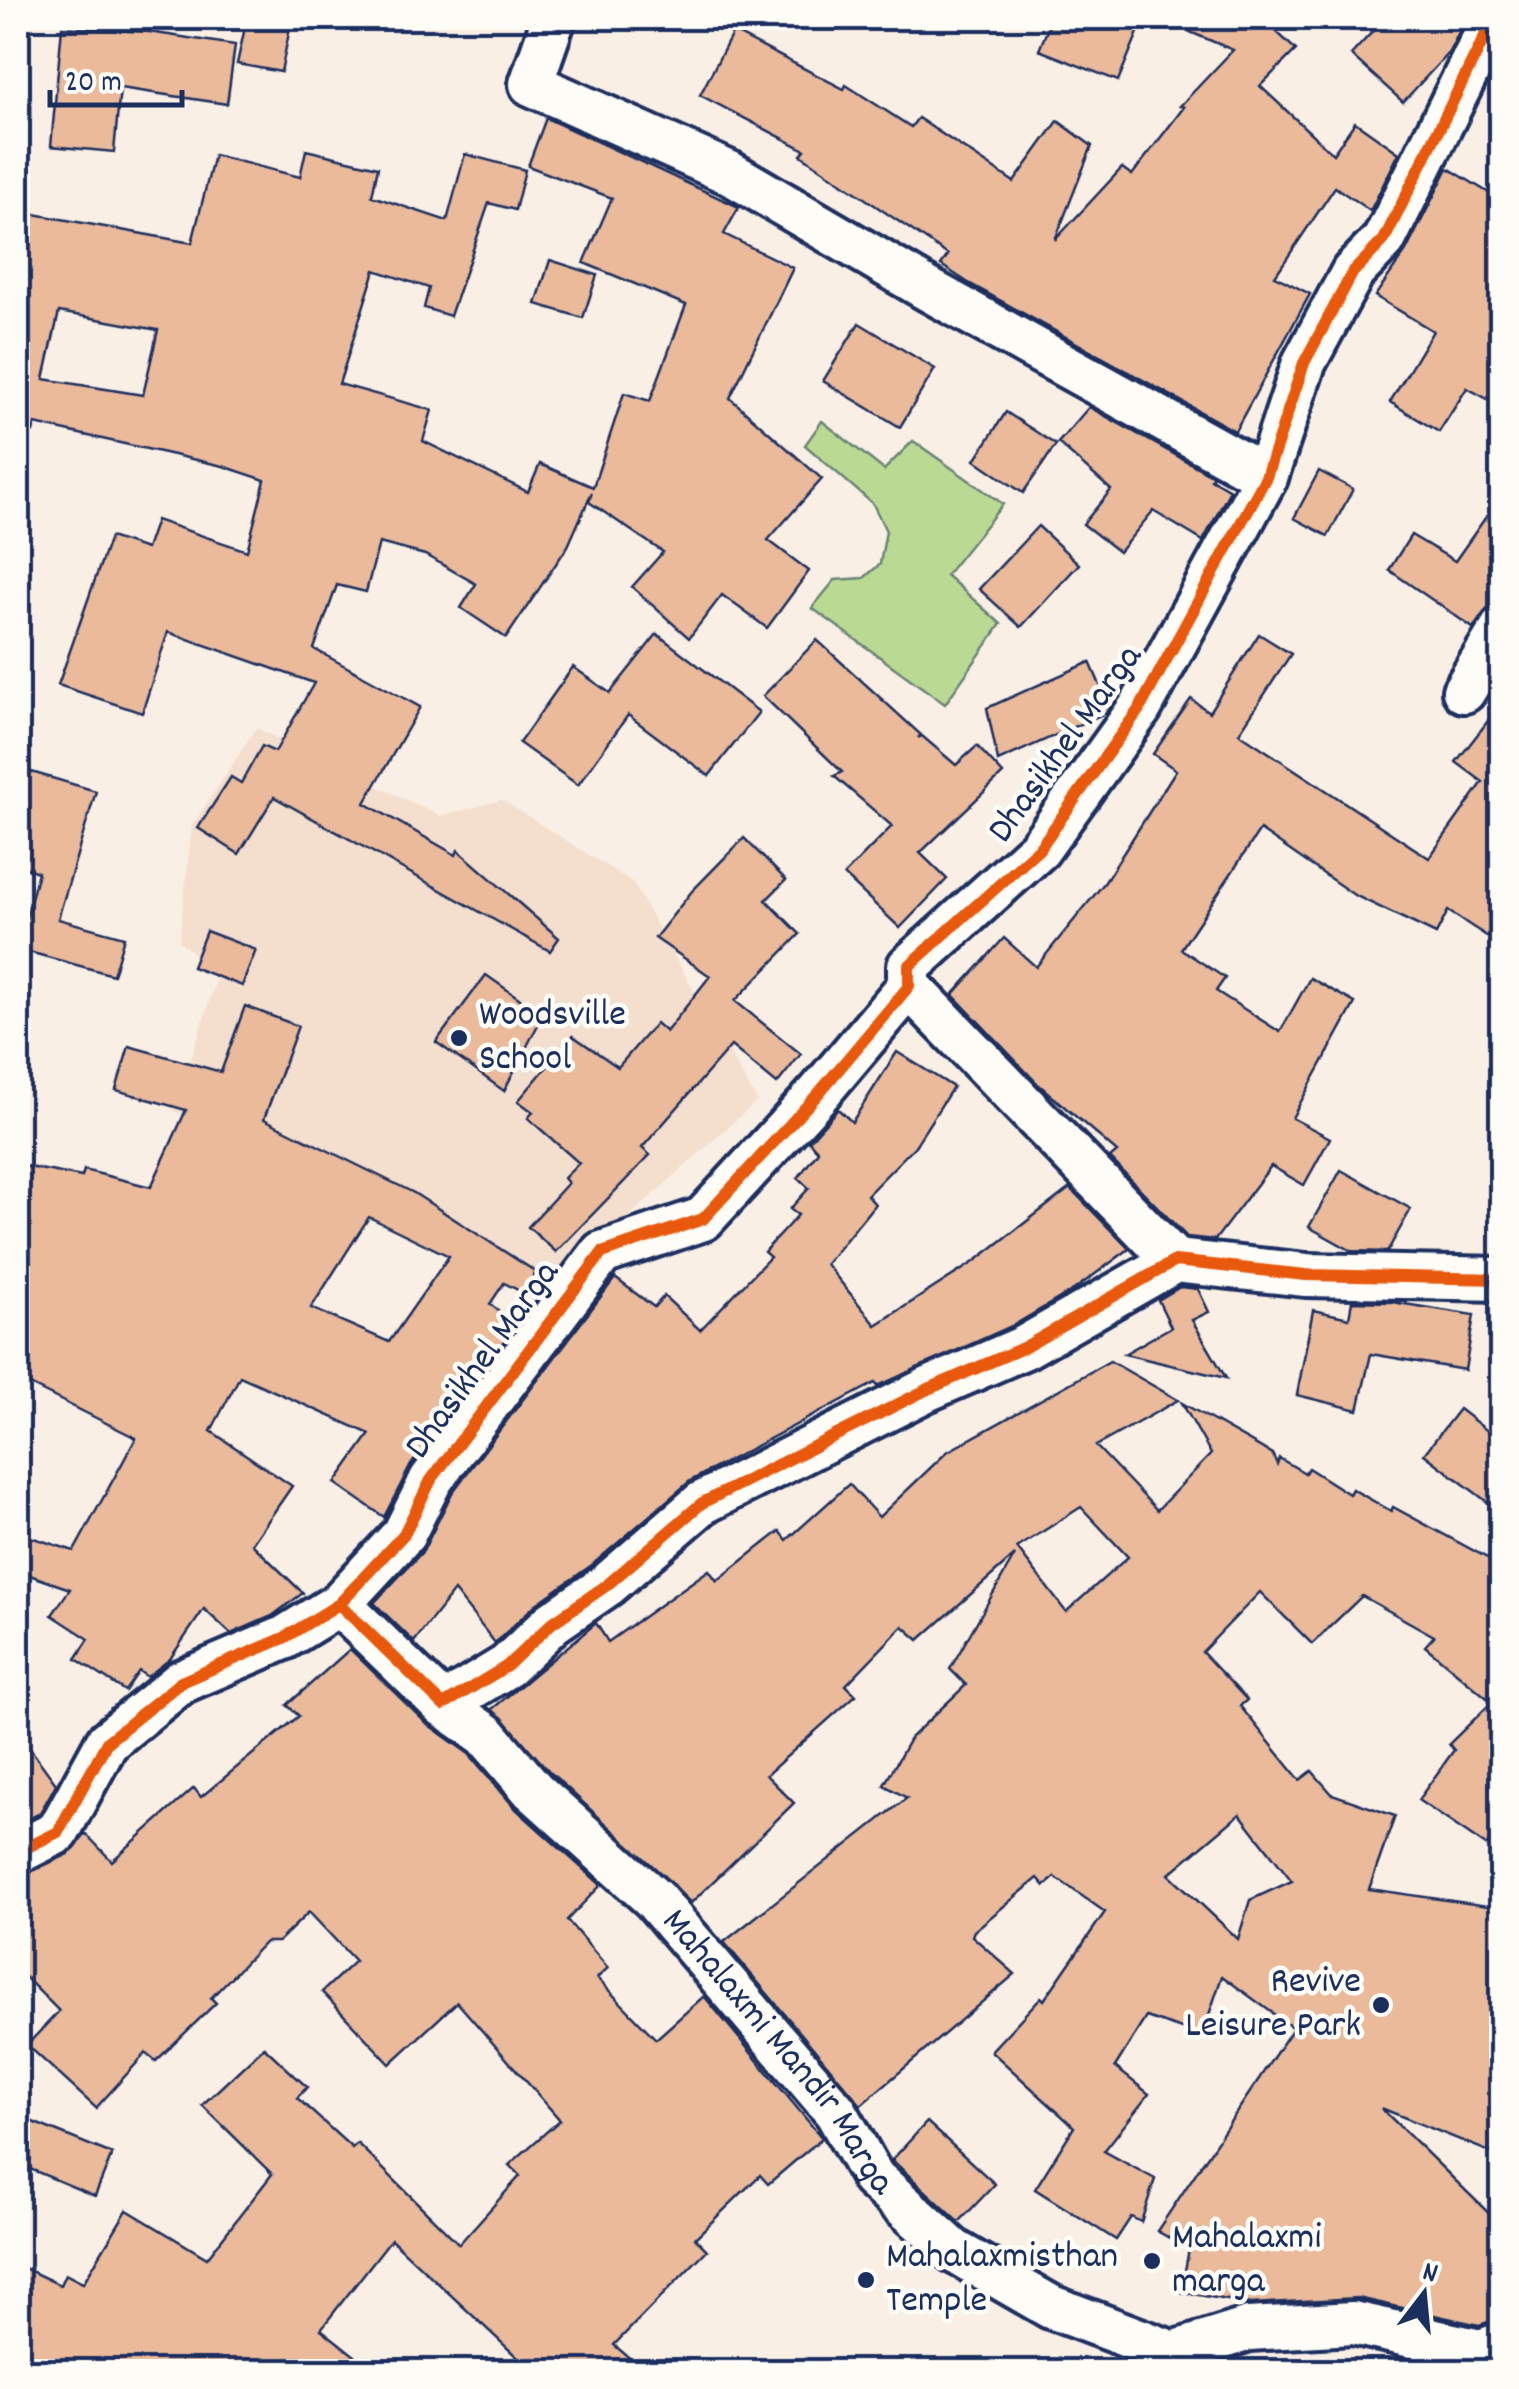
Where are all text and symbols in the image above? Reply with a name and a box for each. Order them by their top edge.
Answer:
scale bar [50,45,182,107]
text: 20 m [65,63,122,106]
street label: Dhasikhel Marga [976,633,1159,856]
place label: Woodsville School [479,989,626,1088]
marker: Woodsville School [448,1027,470,1049]
street label: Dhasikhel Marga [393,1249,576,1472]
street label: Mahalaxmi Mandir Marga [647,1897,905,2211]
place label: Revive Leisure Park [1185,1956,1361,2055]
marker: Revive Leisure Park [1370,1994,1392,2016]
place label: Mahalaxmi marga [1172,2212,1321,2311]
place label: Mahalaxmisthan Temple [886,2231,1118,2330]
north arrow [1374,2244,1474,2344]
marker: Mahalaxmi marga [1141,2250,1163,2272]
text: N [1417,2254,1442,2296]
marker: Mahalaxmisthan Temple [855,2269,877,2291]

